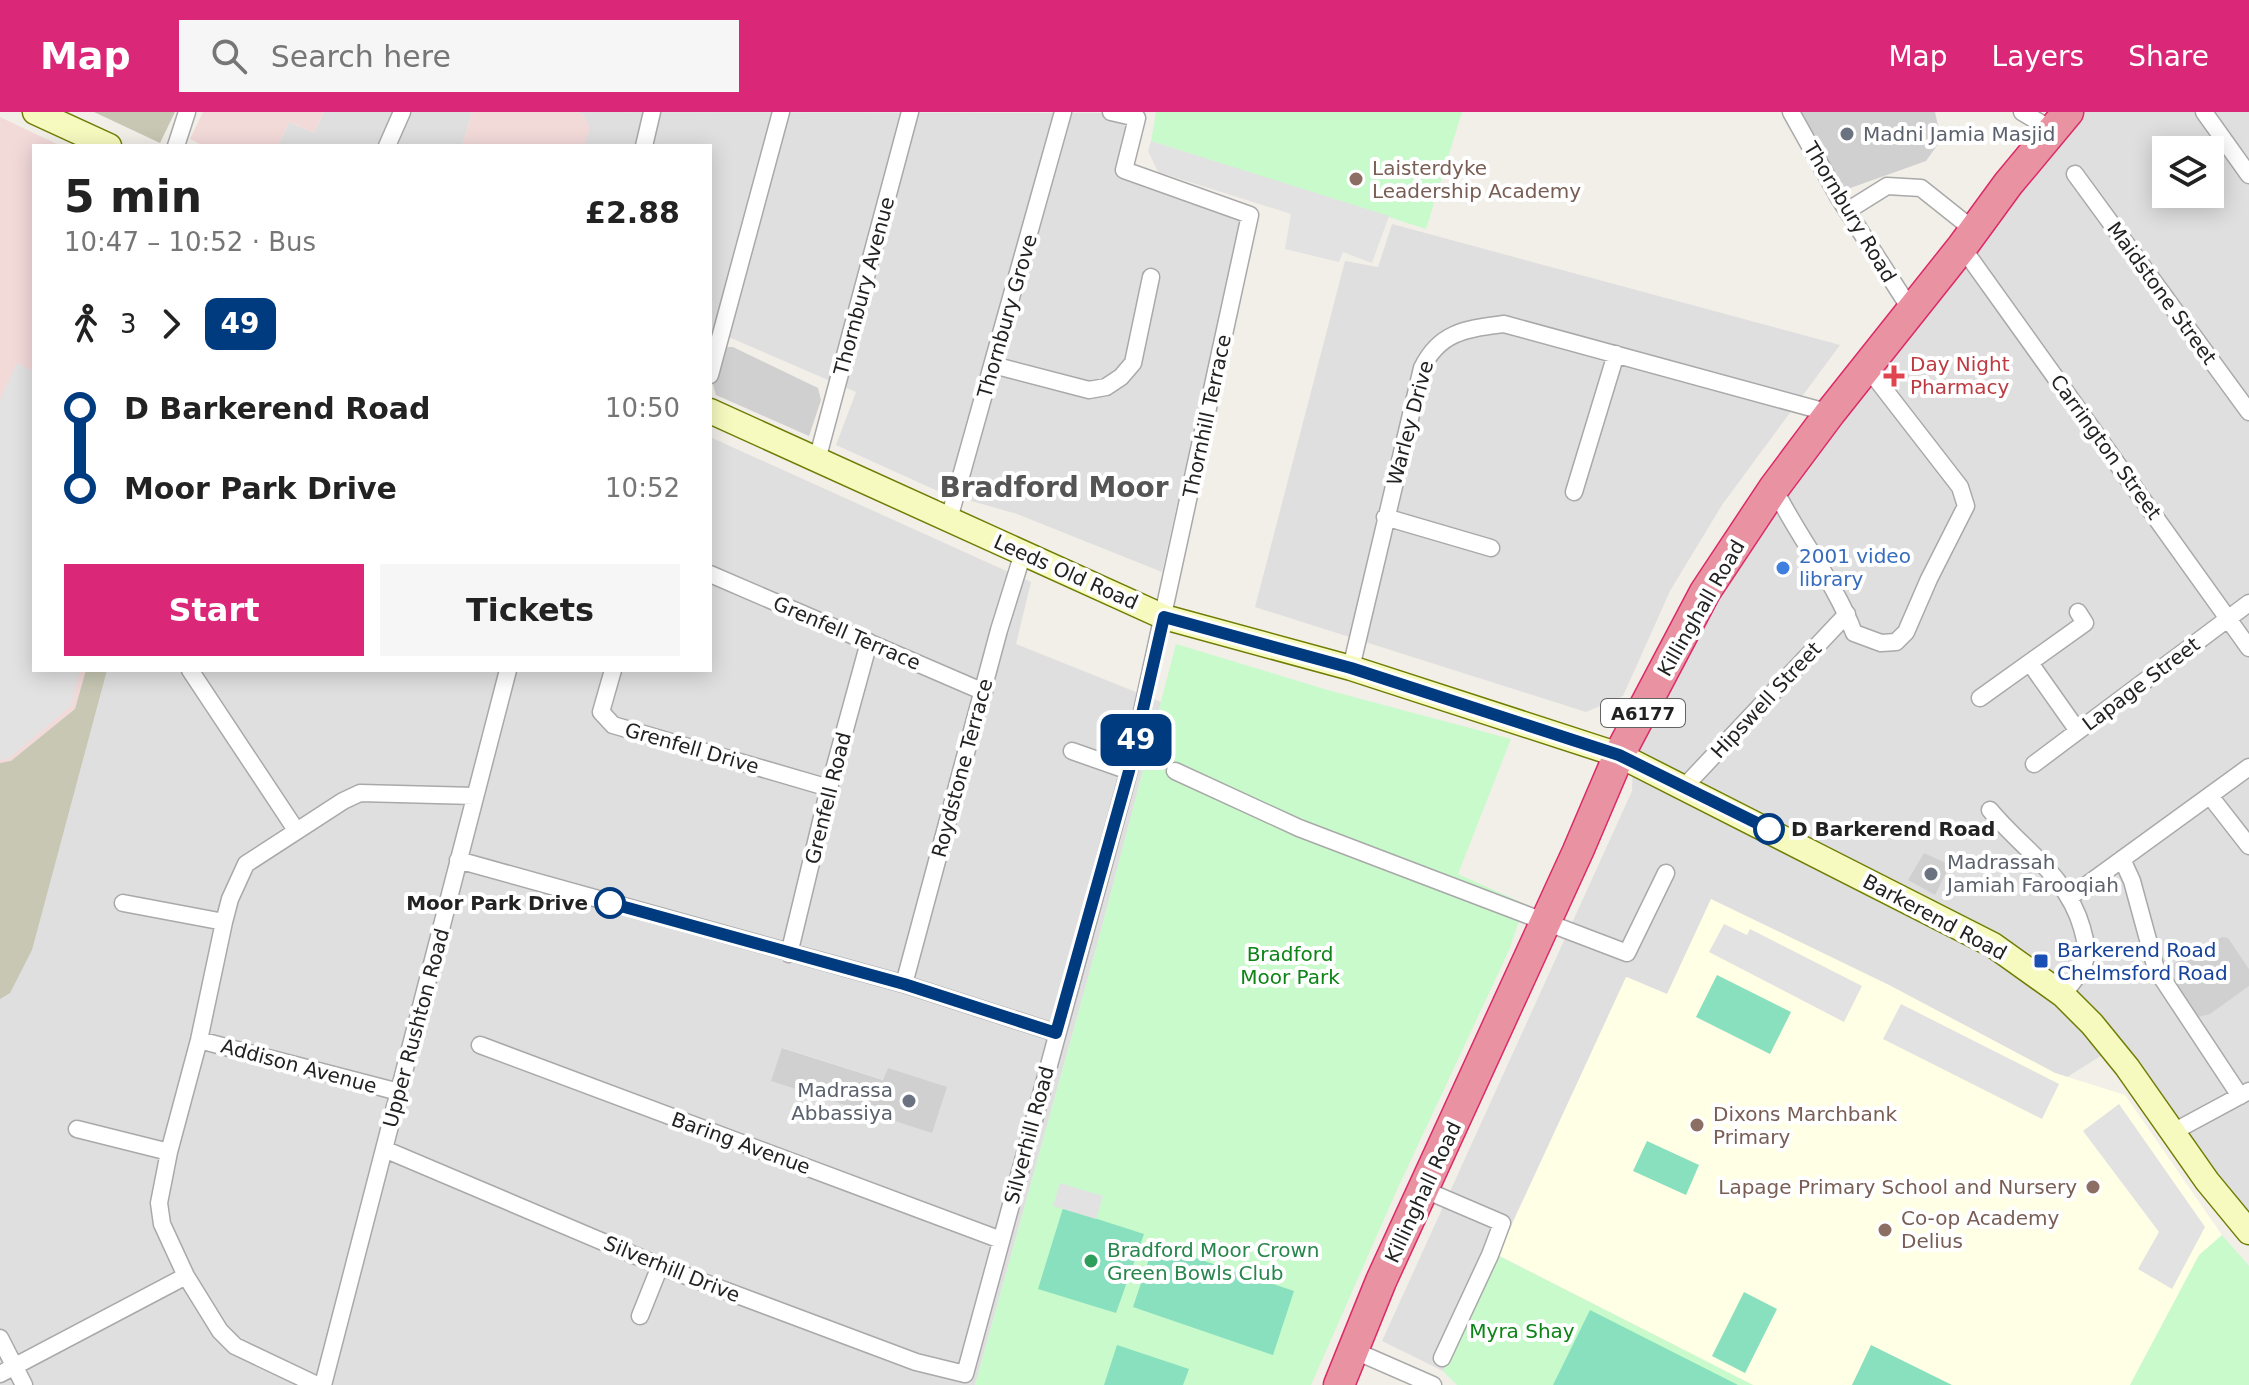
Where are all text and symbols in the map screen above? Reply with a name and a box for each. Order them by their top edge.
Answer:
search box [179,20,739,92]
text: Map [40,34,131,78]
icon: search [207,34,251,78]
text: Search here [271,39,451,74]
text: Map [1888,40,1948,73]
text: Layers [1992,40,2084,73]
text: Share [2128,40,2209,73]
place label: Madni Jamia Masjid [1863,122,2055,146]
marker: Madni Jamia Masjid [1838,125,1856,143]
map controls [2152,136,2224,208]
button: layers [2152,136,2224,208]
street label: Thornbury Road [1798,137,1901,287]
place label: Laisterdyke Leadership Academy [1372,156,1581,203]
marker: Laisterdyke Leadership Academy [1347,170,1365,188]
text: 5 min [64,171,202,222]
street label: Thornbury Avenue [828,194,899,379]
text: £2.88 [585,195,680,230]
street label: Maidstone Street [2102,217,2222,369]
text: 10:47 – 10:52 · Bus [64,227,316,257]
street label: Thornbury Grove [972,231,1042,402]
icon: walk [64,302,108,346]
icon: forward [149,302,193,346]
text: 49 [221,307,260,340]
text: 3 [120,309,137,339]
street label: Thornhill Terrace [1178,332,1236,501]
place label: Day Night Pharmacy [1910,352,2010,399]
street label: Warley Drive [1382,358,1438,488]
marker: Day Night Pharmacy [1885,367,1903,385]
street label: Carrington Street [2045,370,2167,524]
text: D Barkerend Road [124,391,431,426]
text: 10:50 [605,393,680,423]
text: Moor Park Drive [124,471,397,506]
district label: Bradford Moor [939,471,1169,504]
text: 10:52 [605,473,680,503]
street label: Leeds Old Road [990,529,1142,615]
street label: Killinghall Road [1652,536,1750,680]
place label: 2001 video library [1799,544,1911,591]
marker: 2001 video library [1774,559,1792,577]
button: Start [64,564,364,656]
button: Tickets [380,564,680,656]
street label: Grenfell Terrace [770,591,924,675]
street label: Lapage Street [2078,632,2204,736]
street label: Hipswell Street [1706,637,1826,763]
street label: Roydstone Terrace [927,676,997,860]
road number: A6177 [1601,699,1685,727]
line badge: 49 [1100,714,1172,766]
street label: Grenfell Drive [622,717,762,779]
text: 49 [1117,723,1155,756]
street label: Grenfell Road [800,729,856,867]
marker: D Barkerend Road [1754,814,1784,844]
place label: D Barkerend Road [1791,817,1995,841]
place label: Madrassah Jamiah Farooqiah [1945,850,2119,897]
marker: Madrassah Jamiah Farooqiah [1922,865,1940,883]
street label: Barkerend Road [1859,869,2011,965]
marker: Moor Park Drive [595,888,625,918]
place label: Moor Park Drive [406,891,588,915]
street label: Upper Rushton Road [378,926,454,1130]
place label: Barkerend Road Chelmsford Road [2057,938,2228,985]
park label: Bradford Moor Park [1240,942,1340,989]
marker: Barkerend Road Chelmsford Road [2032,952,2050,970]
street label: Addison Avenue [218,1034,380,1098]
street label: Silverhill Road [999,1063,1059,1207]
place label: Madrassa Abbassiya [791,1078,893,1125]
marker: Madrassa Abbassiya [900,1092,918,1110]
place label: Dixons Marchbank Primary [1713,1102,1897,1149]
street label: Baring Avenue [668,1107,814,1179]
marker: Dixons Marchbank Primary [1688,1116,1706,1134]
street label: Killinghall Road [1380,1117,1466,1267]
place label: Lapage Primary School and Nursery [1718,1175,2077,1199]
marker: Lapage Primary School and Nursery [2084,1178,2102,1196]
place label: Co-op Academy Delius [1901,1206,2060,1253]
marker: Co-op Academy Delius [1876,1221,1894,1239]
street label: Silverhill Drive [600,1231,744,1307]
place label: Bradford Moor Crown Green Bowls Club [1107,1238,1319,1285]
marker: Bradford Moor Crown Green Bowls Club [1082,1252,1100,1270]
park label: Myra Shay [1469,1319,1575,1343]

